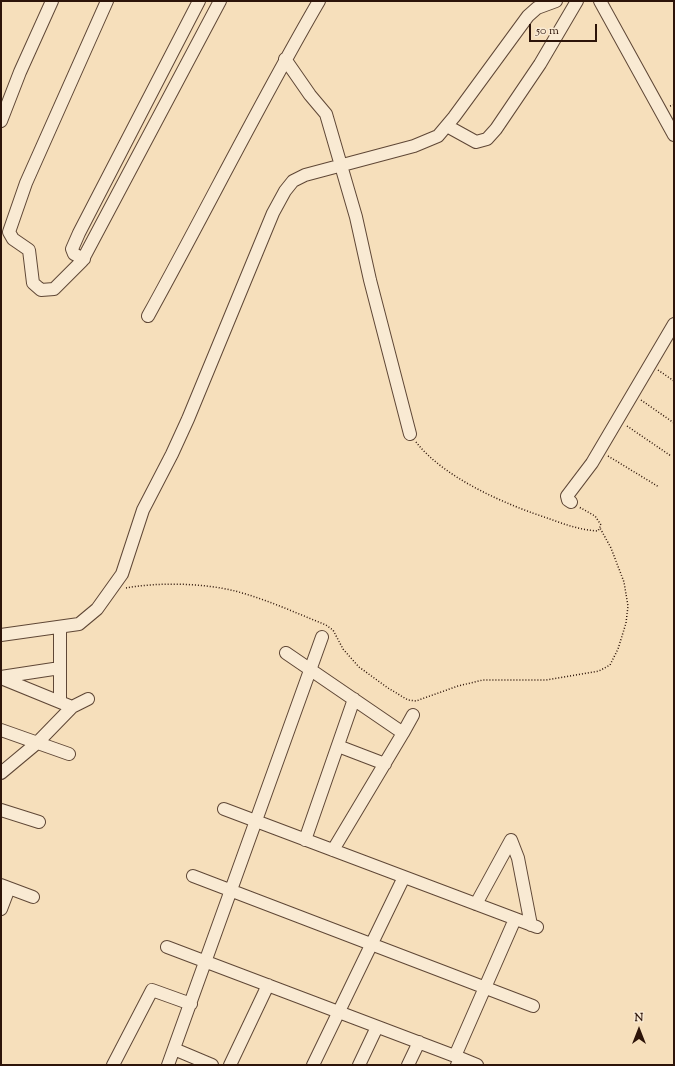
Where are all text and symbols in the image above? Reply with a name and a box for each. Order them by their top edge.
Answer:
scale bar [531,16,599,42]
text: 50 m [536,22,559,40]
north arrow [619,1010,659,1050]
text: N [635,1010,643,1026]

